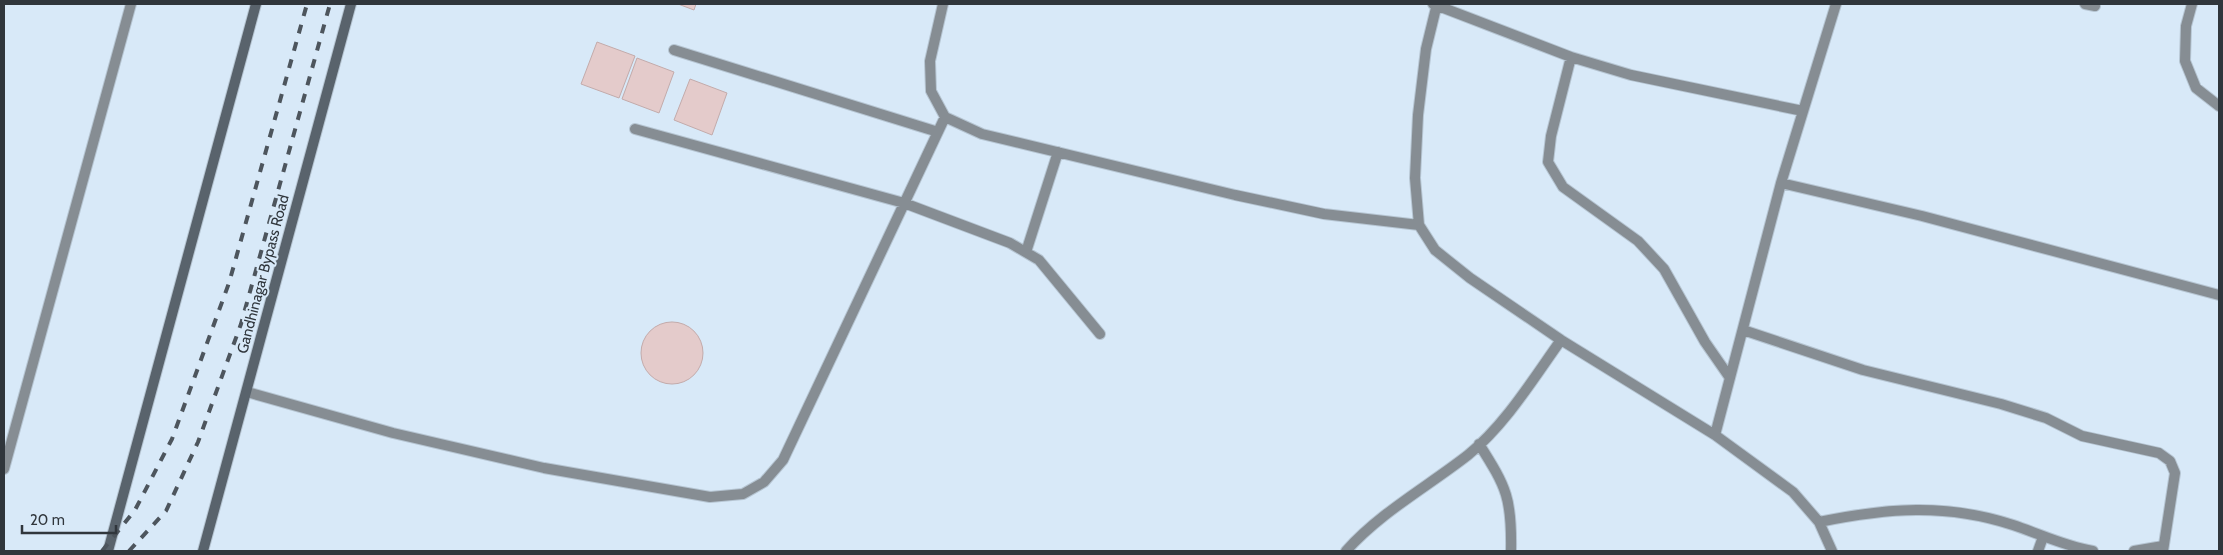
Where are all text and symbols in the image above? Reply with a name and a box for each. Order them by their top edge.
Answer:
street label: Gandhinagar Bypass Road [233,193,293,355]
scale bar [22,502,116,534]
text: 20 m [30,511,65,529]

